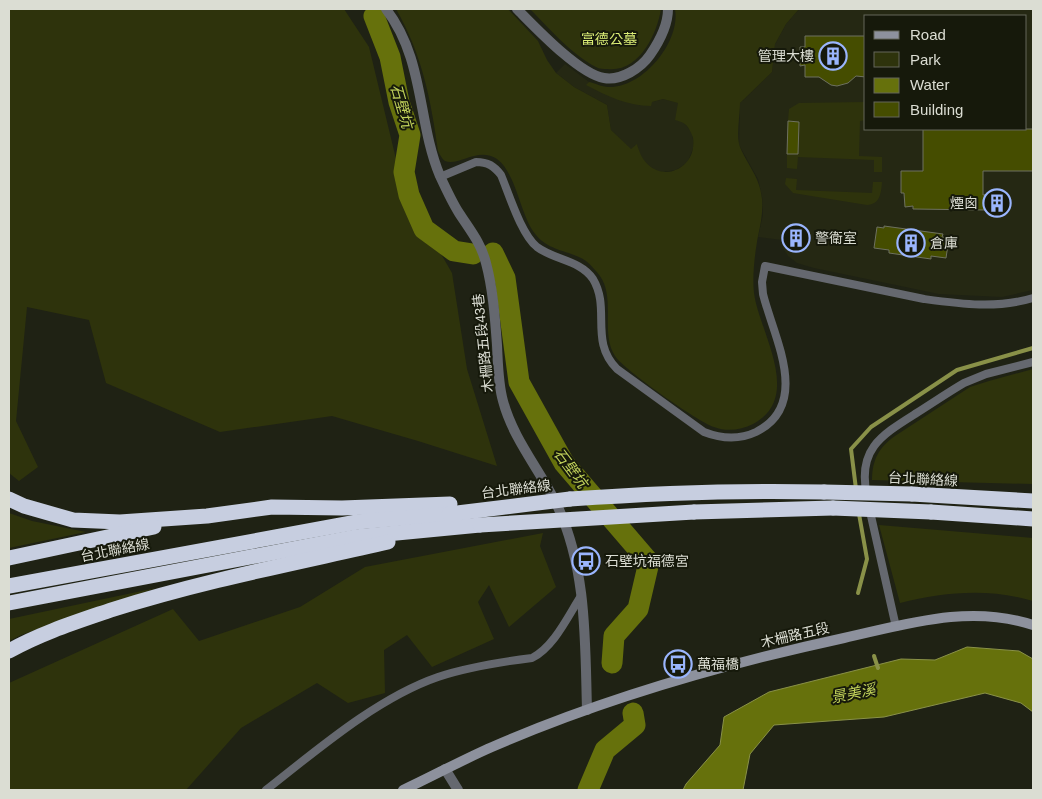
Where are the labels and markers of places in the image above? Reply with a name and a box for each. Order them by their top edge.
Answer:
building icon: 管理大樓 [818,41,848,71]
place label: 管理大樓 [758,48,814,64]
building icon: 煙囪 [982,188,1012,218]
place label: 煙囪 [950,195,978,211]
building icon: 警衛室 [781,223,811,253]
building icon: 倉庫 [896,228,926,258]
place label: 警衛室 [815,230,857,246]
place label: 倉庫 [930,235,958,251]
bus stop icon: 石壁坑福德宮 [571,546,601,576]
place label: 石壁坑福德宮 [605,553,689,569]
bus stop icon: 萬福橋 [663,649,693,679]
place label: 萬福橋 [697,656,739,672]

